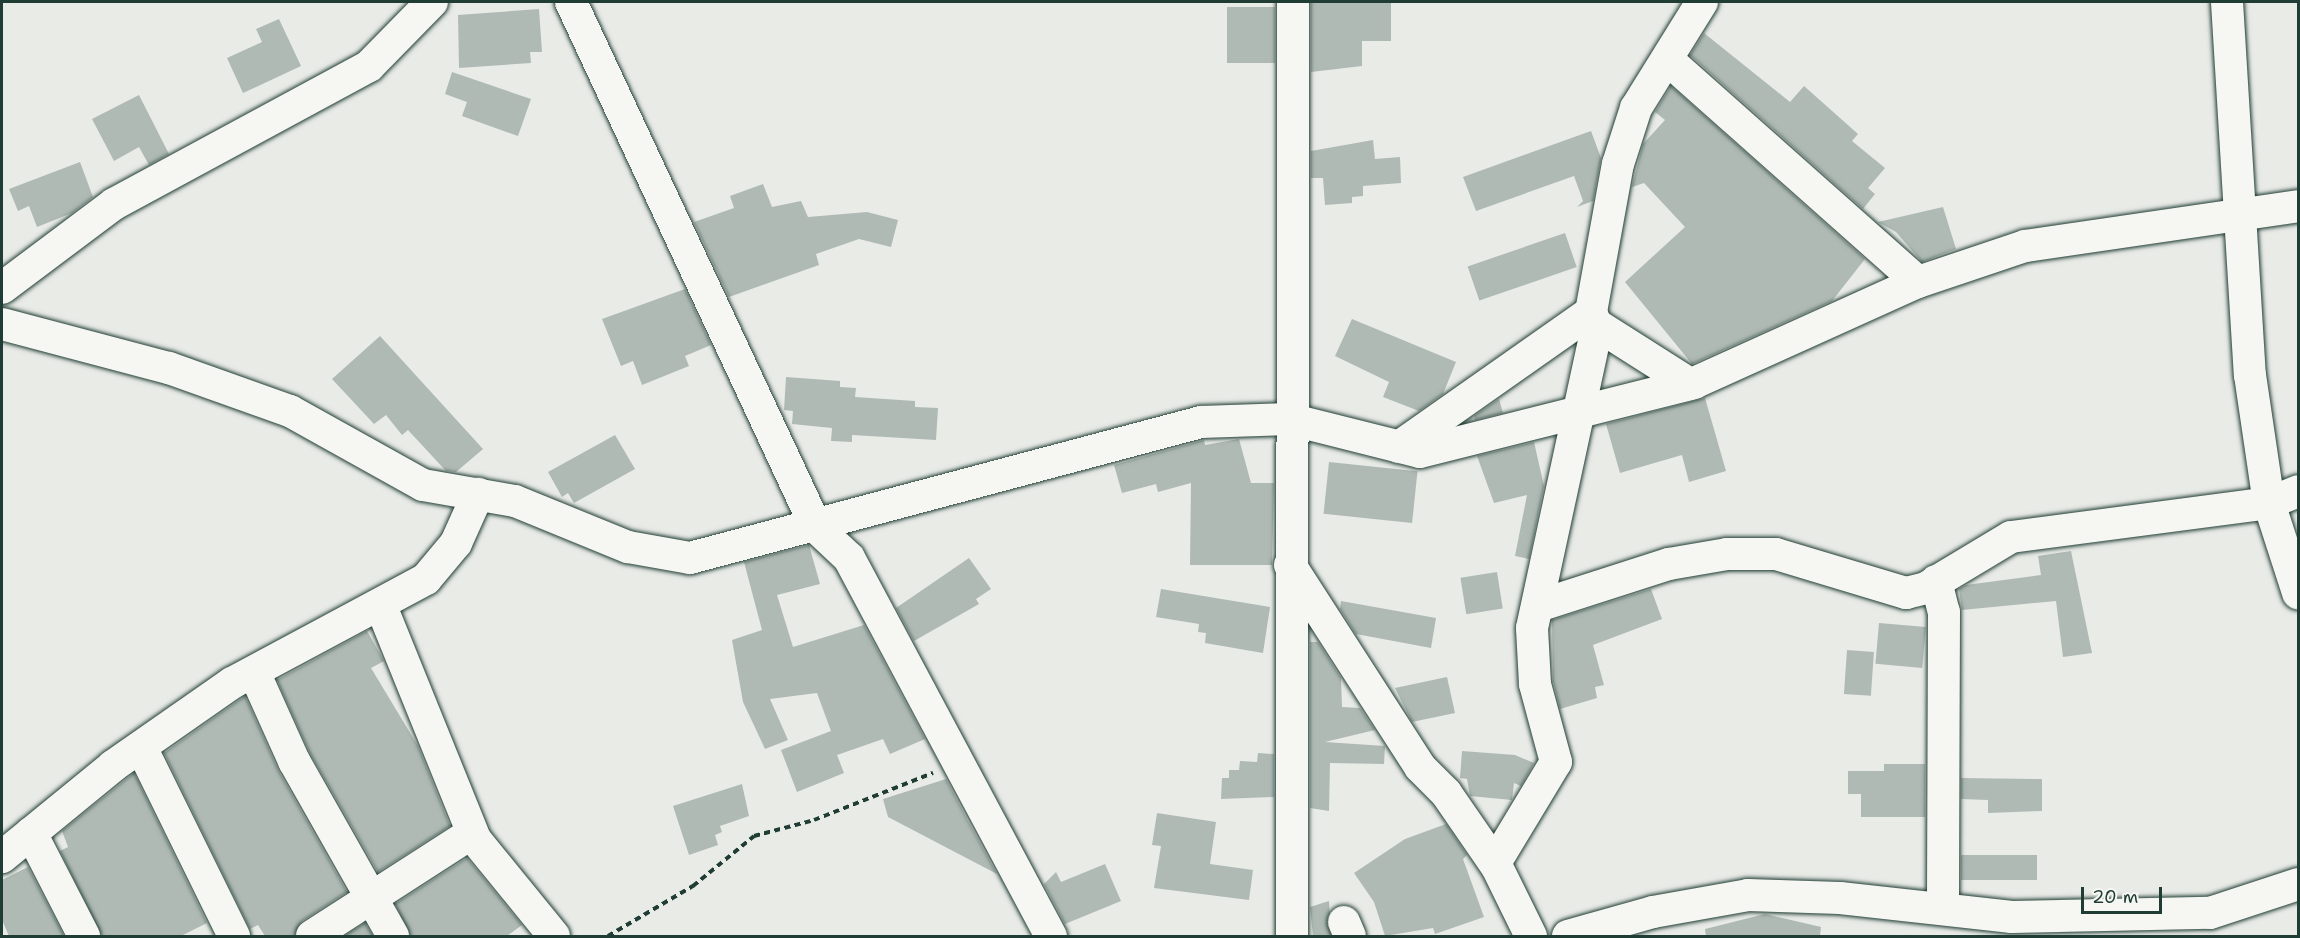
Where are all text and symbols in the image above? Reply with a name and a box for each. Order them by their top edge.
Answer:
scale bar [2084,875,2165,913]
text: 20 m [2092,885,2138,909]

